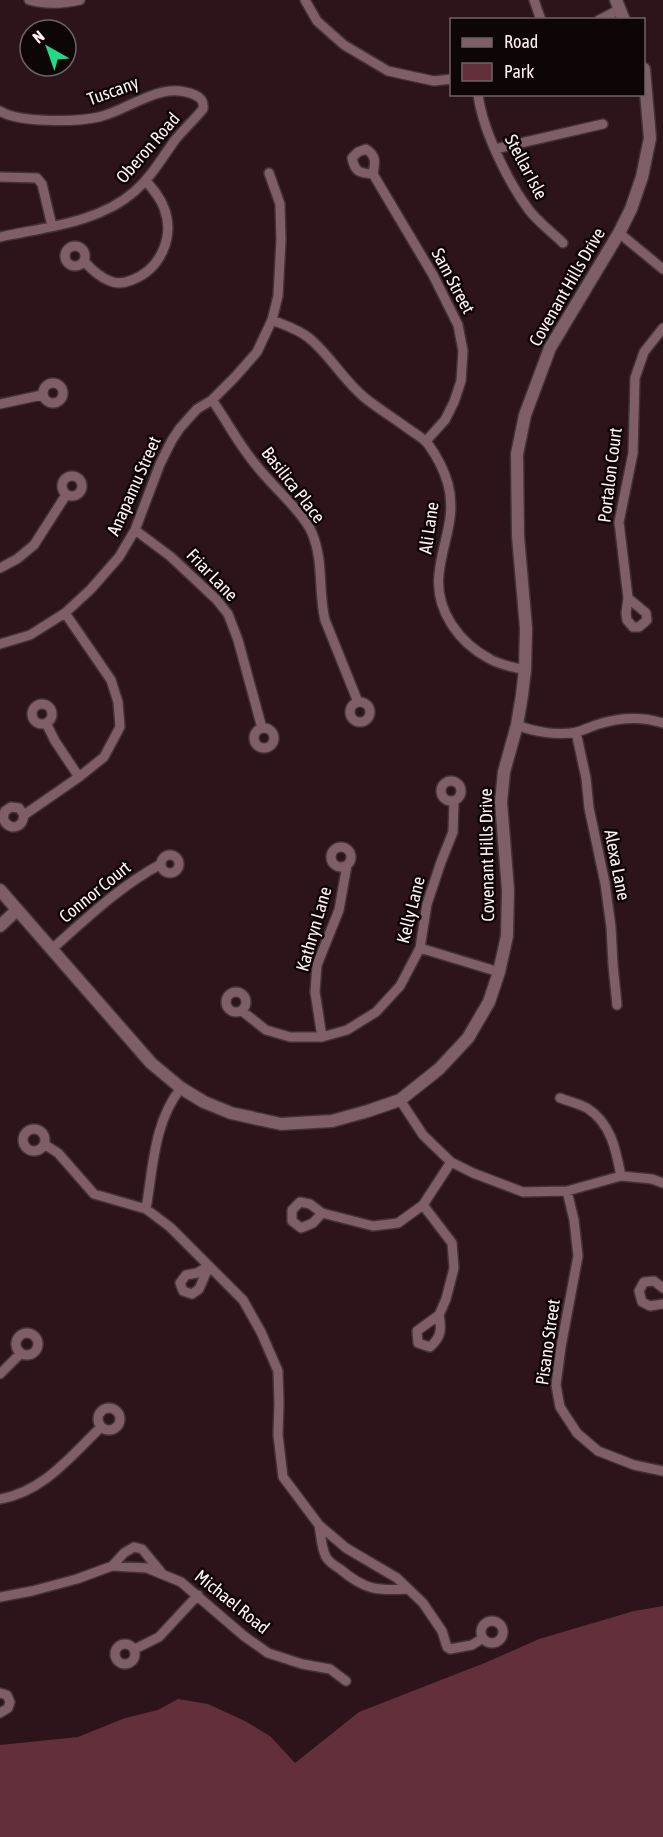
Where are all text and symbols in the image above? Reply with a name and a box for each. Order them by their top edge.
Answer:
north arrow [18,18,78,78]
legend [450,18,645,96]
text: N [29,27,48,46]
text: Road [504,31,538,52]
text: Park [504,61,534,82]
street label: Tuscany [84,72,141,110]
street label: Oberon Road [111,108,184,187]
street label: Stellar Isle [501,131,552,203]
street label: Covenant Hills Drive [524,224,609,350]
street label: Sam Street [428,245,479,317]
street label: Portalon Court [593,426,626,524]
street label: Anapamu Street [102,433,165,539]
street label: Basilica Place [257,443,330,527]
street label: Ali Lane [414,501,443,555]
street label: Friar Lane [182,544,242,605]
street label: Covenant Hills Drive [475,788,498,922]
street label: Alexa Lane [600,828,635,902]
street label: Connor Court [55,856,135,927]
street label: Kelly Lane [392,874,429,945]
street label: Kathryn Lane [291,884,336,974]
street label: Pisano Street [531,1298,564,1386]
street label: Michael Road [191,1565,274,1638]

